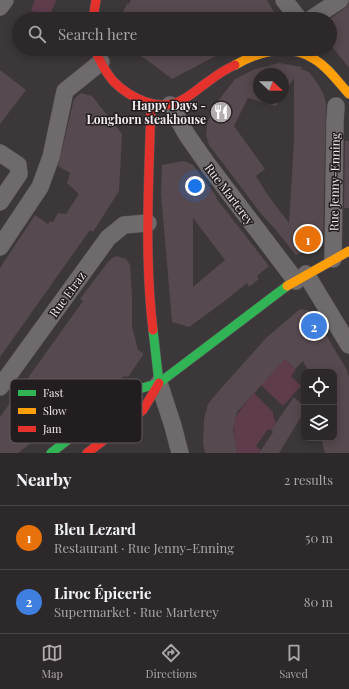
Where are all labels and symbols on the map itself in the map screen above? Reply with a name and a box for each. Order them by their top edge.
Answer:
north arrow [253,68,289,104]
place label: Happy Days - Longhorn steakhouse [86,97,206,127]
restaurant icon: Happy Days - Longhorn steakhouse [208,99,234,125]
street label: Rue Jenny-Enning [325,132,343,231]
street label: Rue Marterey [202,160,258,228]
your location [185,176,205,196]
pin: 1 [295,224,321,254]
street label: Rue Etraz [45,268,89,320]
pin: 2 [301,311,327,341]
legend [10,379,142,443]
text: Fast [43,385,63,400]
text: Slow [43,403,67,418]
text: Jam [42,421,62,436]

